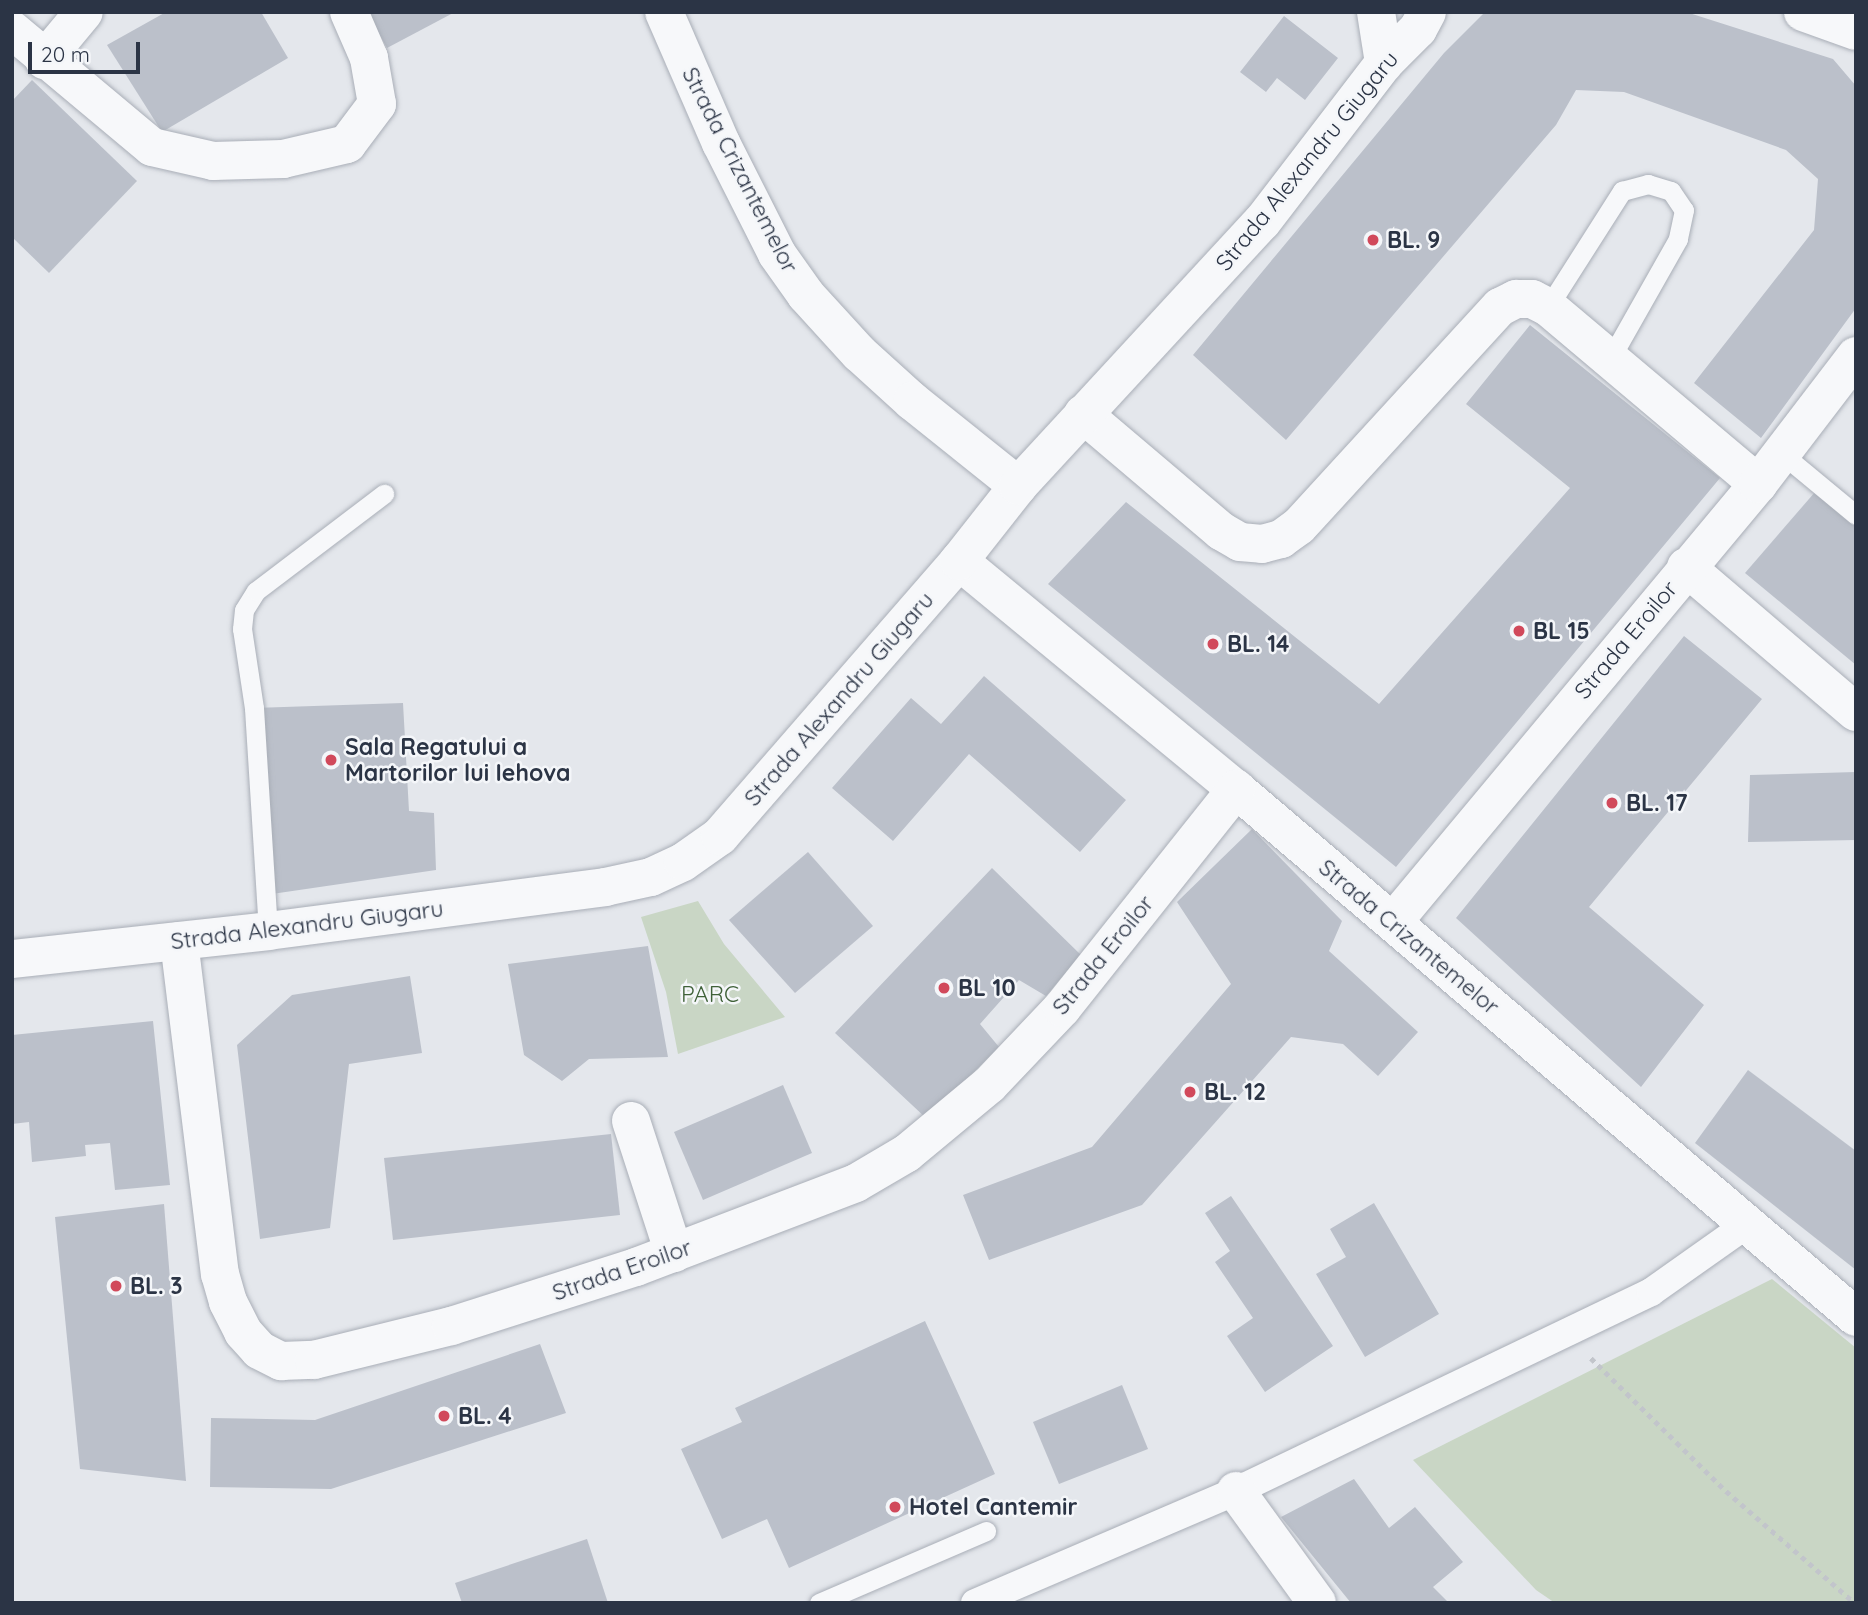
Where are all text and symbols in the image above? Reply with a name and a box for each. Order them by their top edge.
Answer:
scale bar [32,28,144,72]
text: 20 m [41,41,90,67]
street label: Strada Alexandru Giugaru [1210,46,1404,276]
street label: Strada Crizantemelor [676,63,804,277]
place label: BL. 9 [1387,226,1440,254]
marker: BL. 9 [1365,232,1381,248]
street label: Strada Eroilor [1569,575,1683,705]
street label: Strada Alexandru Giugaru [739,586,939,812]
place label: BL 15 [1533,617,1590,645]
marker: BL 15 [1511,623,1527,639]
place label: BL. 14 [1227,630,1290,658]
marker: BL. 14 [1205,636,1221,652]
place label: Sala Regatului a Martorilor lui Iehova [345,733,570,787]
marker: Sala Regatului a Martorilor lui Iehova [323,752,339,768]
place label: BL. 17 [1626,789,1688,817]
marker: BL. 17 [1604,795,1620,811]
street label: Strada Crizantemelor [1313,854,1505,1020]
street label: Strada Eroilor [1047,890,1159,1020]
street label: Strada Alexandru Giugaru [169,895,445,955]
place label: BL 10 [958,974,1015,1002]
park label: PARC [681,980,739,1008]
marker: BL 10 [936,980,952,996]
place label: BL. 12 [1204,1078,1266,1106]
marker: BL. 12 [1182,1084,1198,1100]
street label: Strada Eroilor [549,1233,695,1307]
place label: BL. 3 [130,1272,183,1300]
marker: BL. 3 [108,1278,124,1294]
place label: BL. 4 [458,1402,512,1430]
marker: BL. 4 [436,1408,452,1424]
place label: Hotel Cantemir [909,1493,1077,1521]
marker: Hotel Cantemir [887,1499,903,1515]

